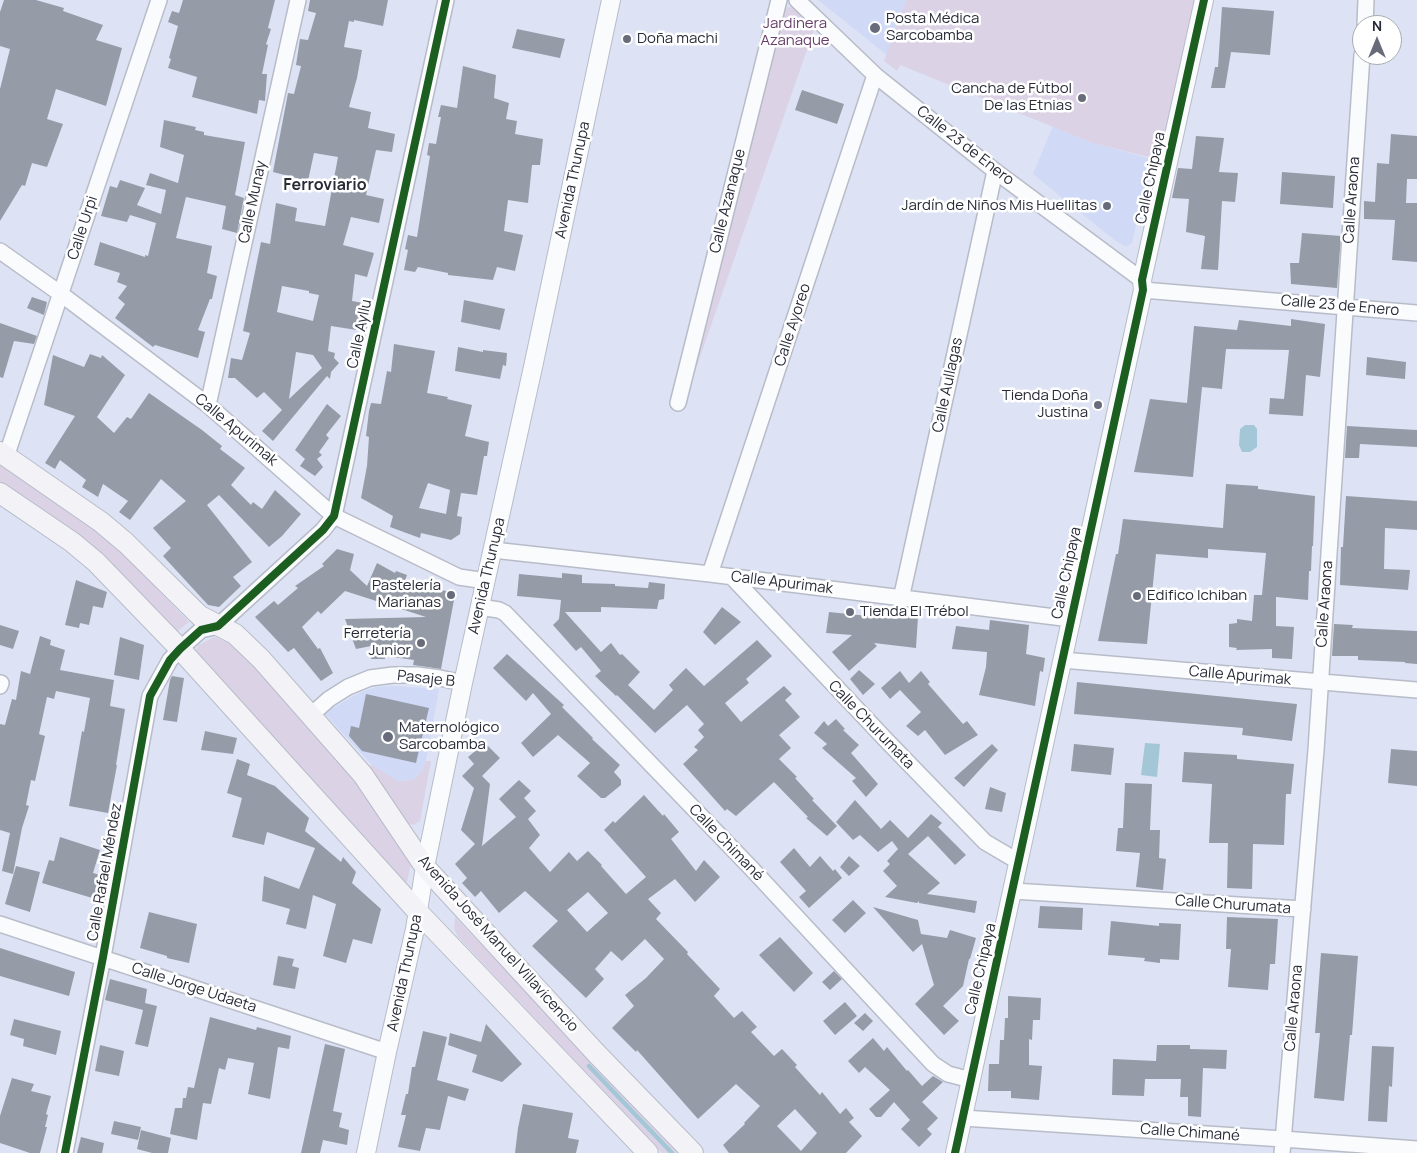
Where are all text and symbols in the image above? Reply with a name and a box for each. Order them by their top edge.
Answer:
place label: Posta Médica Sarcobamba [886,10,979,45]
park label: Jardinera Azanaque [760,15,830,50]
north arrow [1352,15,1402,65]
text: N [1372,16,1382,35]
marker: Posta Médica Sarcobamba [868,21,882,35]
place label: Doña machi [637,30,718,48]
marker: Doña machi [621,33,633,45]
place label: Cancha de Fútbol De las Etnias [951,80,1072,115]
marker: Cancha de Fútbol De las Etnias [1076,92,1088,104]
street label: Calle 23 de Enero [913,102,1017,190]
street label: Avenida Thunupa [552,120,594,240]
street label: Calle Chipaya [1132,130,1170,226]
street label: Calle Azanaque [706,147,750,255]
street label: Calle Araona [1340,156,1364,244]
street label: Calle Munay [235,159,271,245]
district label: Ferroviario [283,176,367,196]
street label: Calle Urpi [64,194,102,262]
place label: Jardín de Niños Mis Huellitas [901,197,1097,215]
marker: Jardín de Niños Mis Huellitas [1101,200,1113,212]
street label: Calle Ayoreo [771,281,815,369]
street label: Calle 23 de Enero [1280,292,1400,320]
street label: Calle Ayllu [344,298,376,370]
street label: Calle Aullagas [929,336,967,434]
place label: Tienda Doña Justina [1002,387,1088,422]
street label: Calle Apurimak [191,390,281,470]
marker: Tienda Doña Justina [1092,399,1104,411]
street label: Avenida Thunupa [465,516,509,636]
street label: Calle Chipaya [1048,525,1086,621]
street label: Calle Araona [1313,560,1337,648]
street label: Calle Apurimak [730,568,834,598]
place label: Pastelería Marianas [372,577,441,612]
place label: Edifico Ichiban [1147,587,1247,605]
marker: Pastelería Marianas [445,589,457,601]
marker: Edifico Ichiban [1131,590,1143,602]
place label: Tienda El Trébol [860,603,969,621]
marker: Tienda El Trébol [844,606,856,618]
place label: Ferretería Junior [344,625,411,660]
marker: Ferretería Junior [415,637,427,649]
street label: Calle Apurimak [1188,663,1292,689]
street label: Pasaje B [396,667,456,691]
street label: Calle Churumata [824,677,918,773]
place label: Maternológico Sarcobamba [399,719,499,754]
marker: Maternológico Sarcobamba [381,730,395,744]
street label: Calle Chimané [685,801,767,885]
street label: Calle Rafael Méndez [84,802,126,942]
street label: Avenida José Manuel Villavicencio [414,852,582,1036]
street label: Calle Churumata [1174,892,1292,918]
street label: Avenida Thunupa [384,913,426,1033]
street label: Calle Chipaya [962,921,1000,1017]
street label: Calle Jorge Udaeta [129,959,259,1017]
street label: Calle Araona [1281,964,1307,1052]
street label: Calle Chimané [1140,1121,1240,1145]

